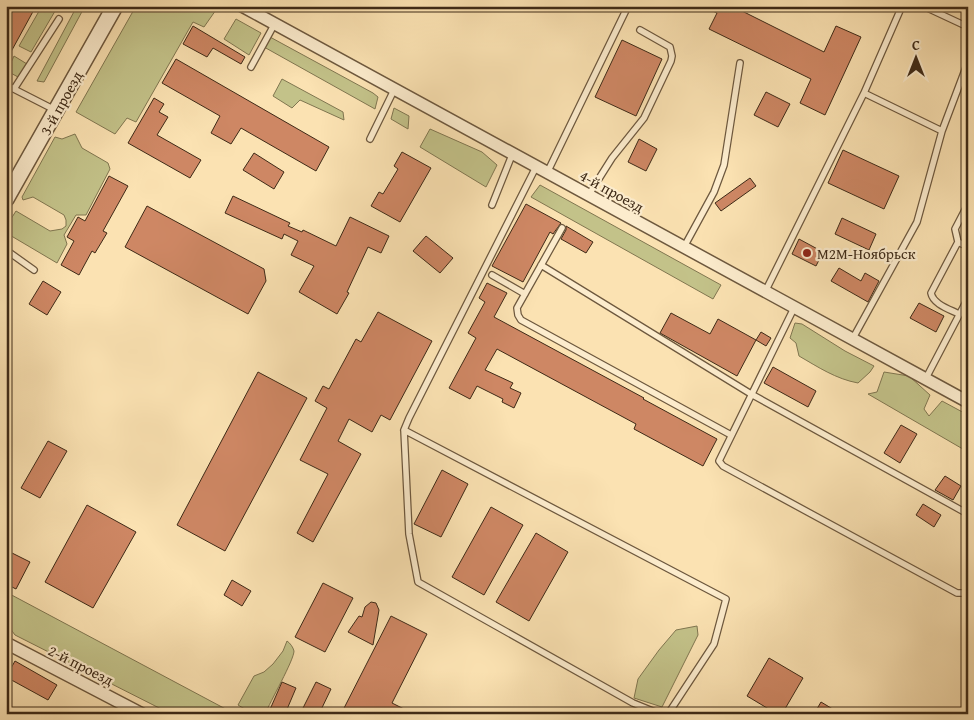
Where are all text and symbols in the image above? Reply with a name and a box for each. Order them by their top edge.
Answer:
north arrow [892,32,942,82]
text: С [912,35,920,55]
street label: 3-й проезд [35,67,87,139]
street label: 4-й проезд [576,165,648,217]
place label: М2М-Ноябрьск [817,243,916,264]
marker: М2М-Ноябрьск [801,247,813,259]
street label: 2-й проезд [45,640,117,690]

